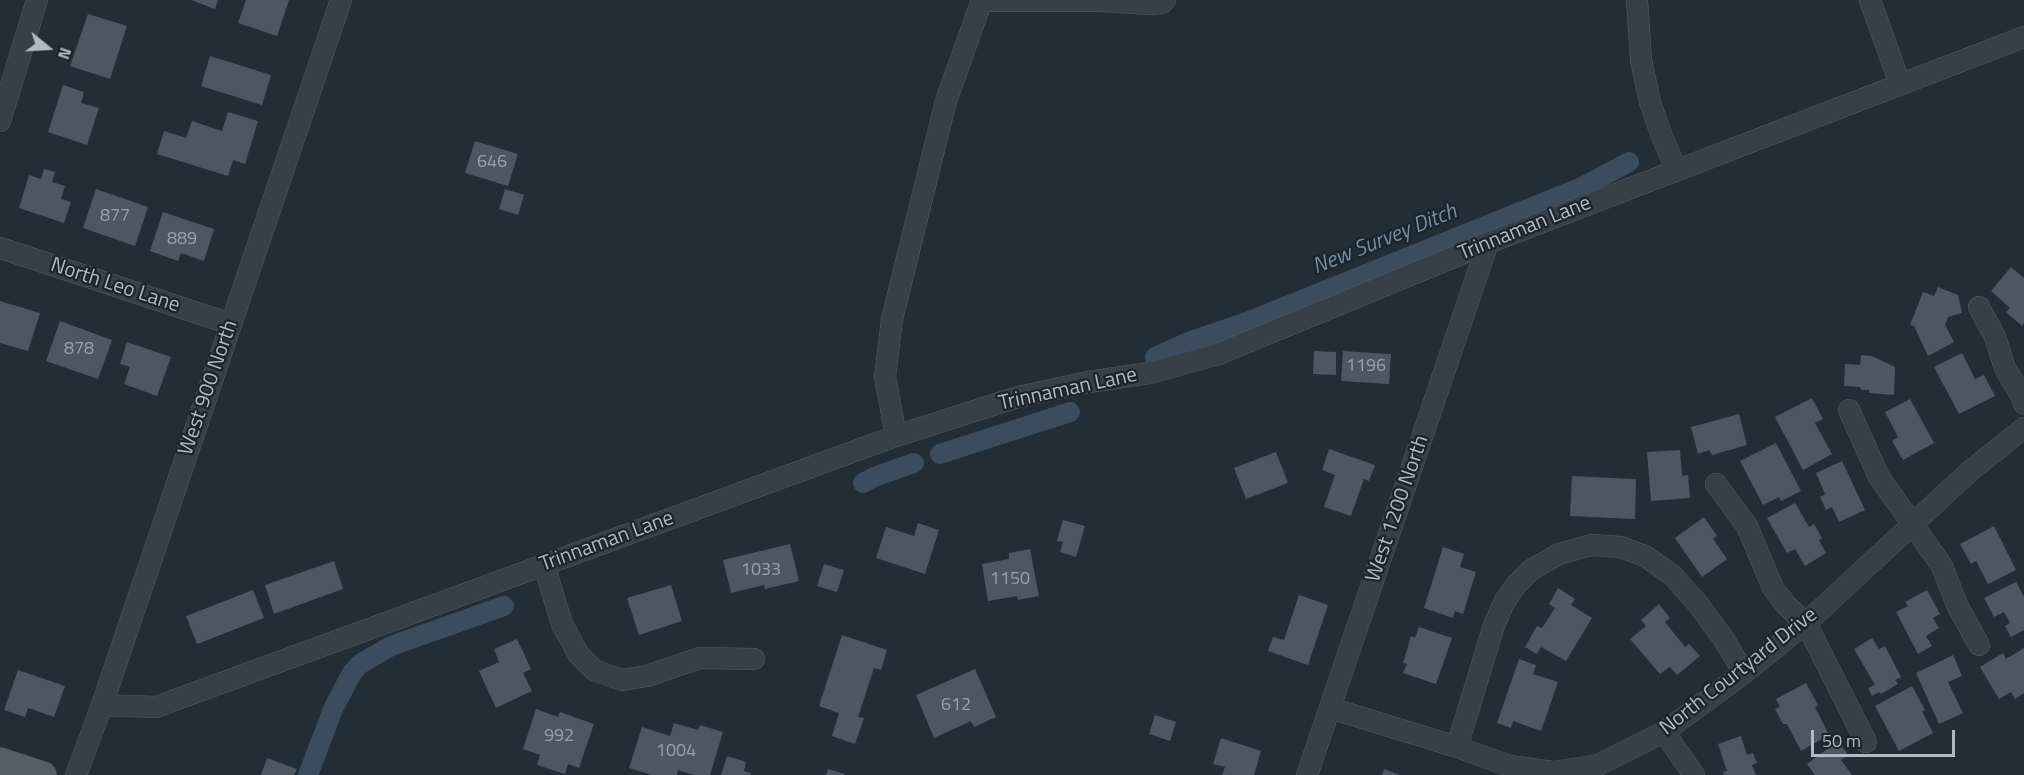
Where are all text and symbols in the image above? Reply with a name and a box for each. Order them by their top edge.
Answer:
north arrow [18,18,78,78]
text: N [52,45,78,63]
house number: 646 [477,152,507,174]
street label: Trinnaman Lane [1455,191,1595,267]
water label: New Survey Ditch [1309,199,1461,281]
house number: 877 [100,206,130,228]
house number: 889 [167,229,197,251]
street label: North Leo Lane [47,253,183,319]
street label: West 900 North [174,317,244,459]
house number: 878 [64,339,94,361]
house number: 1196 [1346,356,1386,378]
street label: Trinnaman Lane [997,363,1139,417]
street label: West 1200 North [1361,432,1435,586]
street label: Trinnaman Lane [537,506,677,578]
house number: 1033 [741,560,781,582]
house number: 1150 [990,569,1030,591]
street label: North Courtyard Drive [1655,603,1823,741]
house number: 612 [941,695,971,717]
scale bar [1814,718,1958,756]
house number: 992 [544,726,574,748]
text: 50 m [1822,727,1861,754]
house number: 1004 [656,741,696,763]

